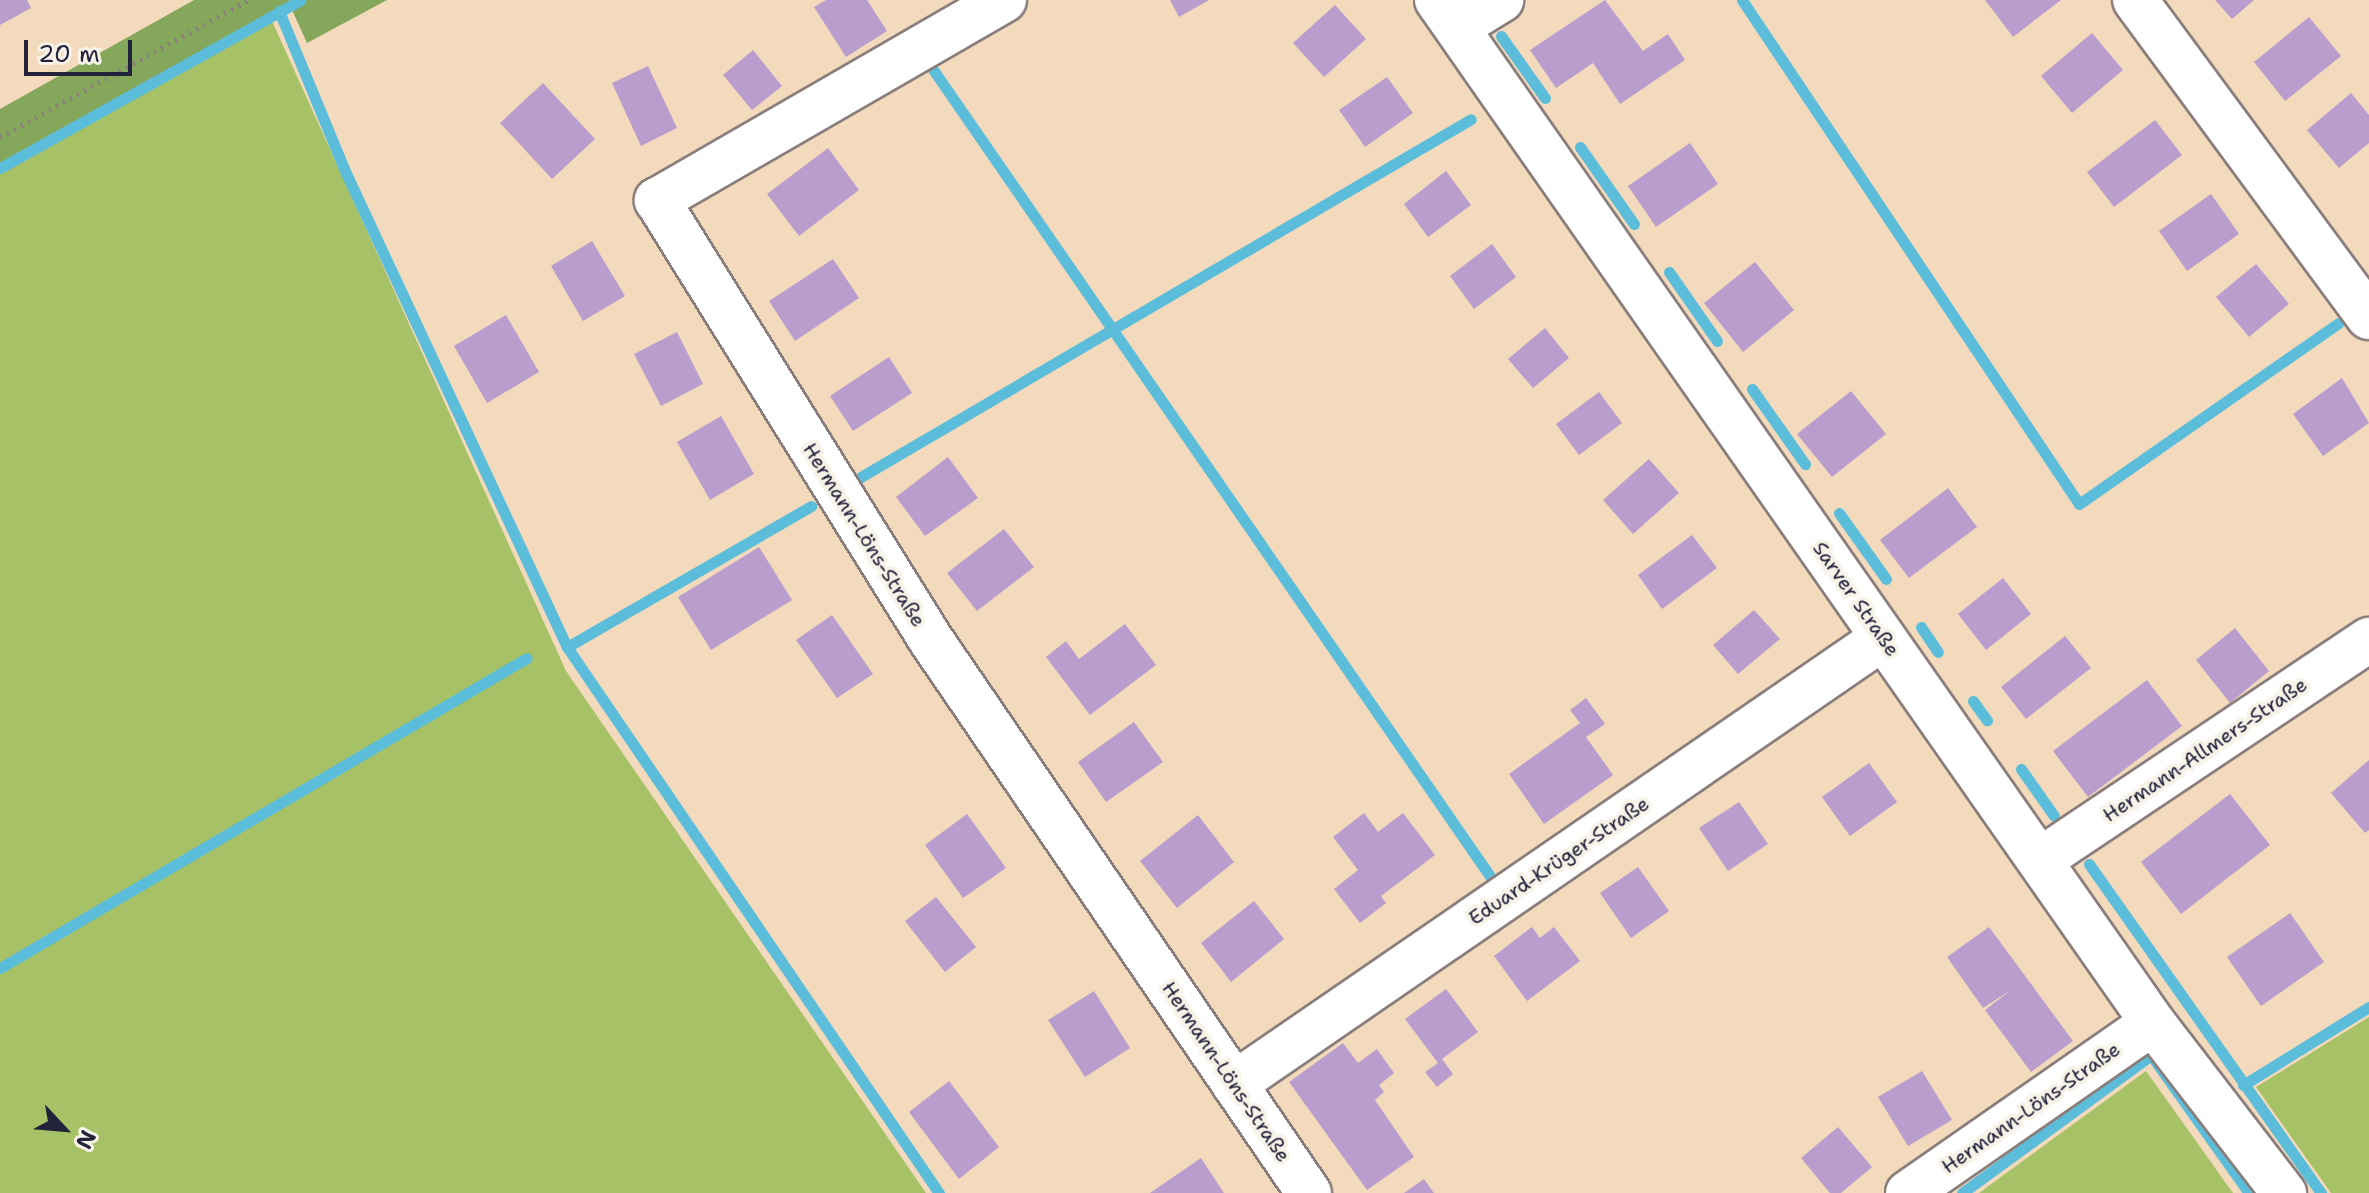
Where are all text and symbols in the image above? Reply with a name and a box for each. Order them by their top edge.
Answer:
scale bar [28,24,136,74]
text: 20 m [38,38,100,70]
street label: Hermann-Löns-Straße [798,439,930,631]
street label: Sarver Straße [1808,537,1904,661]
street label: Hermann-Allmers-Straße [2098,673,2312,827]
street label: Eduard-Krüger-Straße [1464,792,1654,930]
street label: Hermann-Löns-Straße [1157,977,1295,1167]
street label: Hermann-Löns-Straße [1937,1037,2125,1179]
north arrow [24,1089,104,1169]
text: N [69,1126,103,1154]

